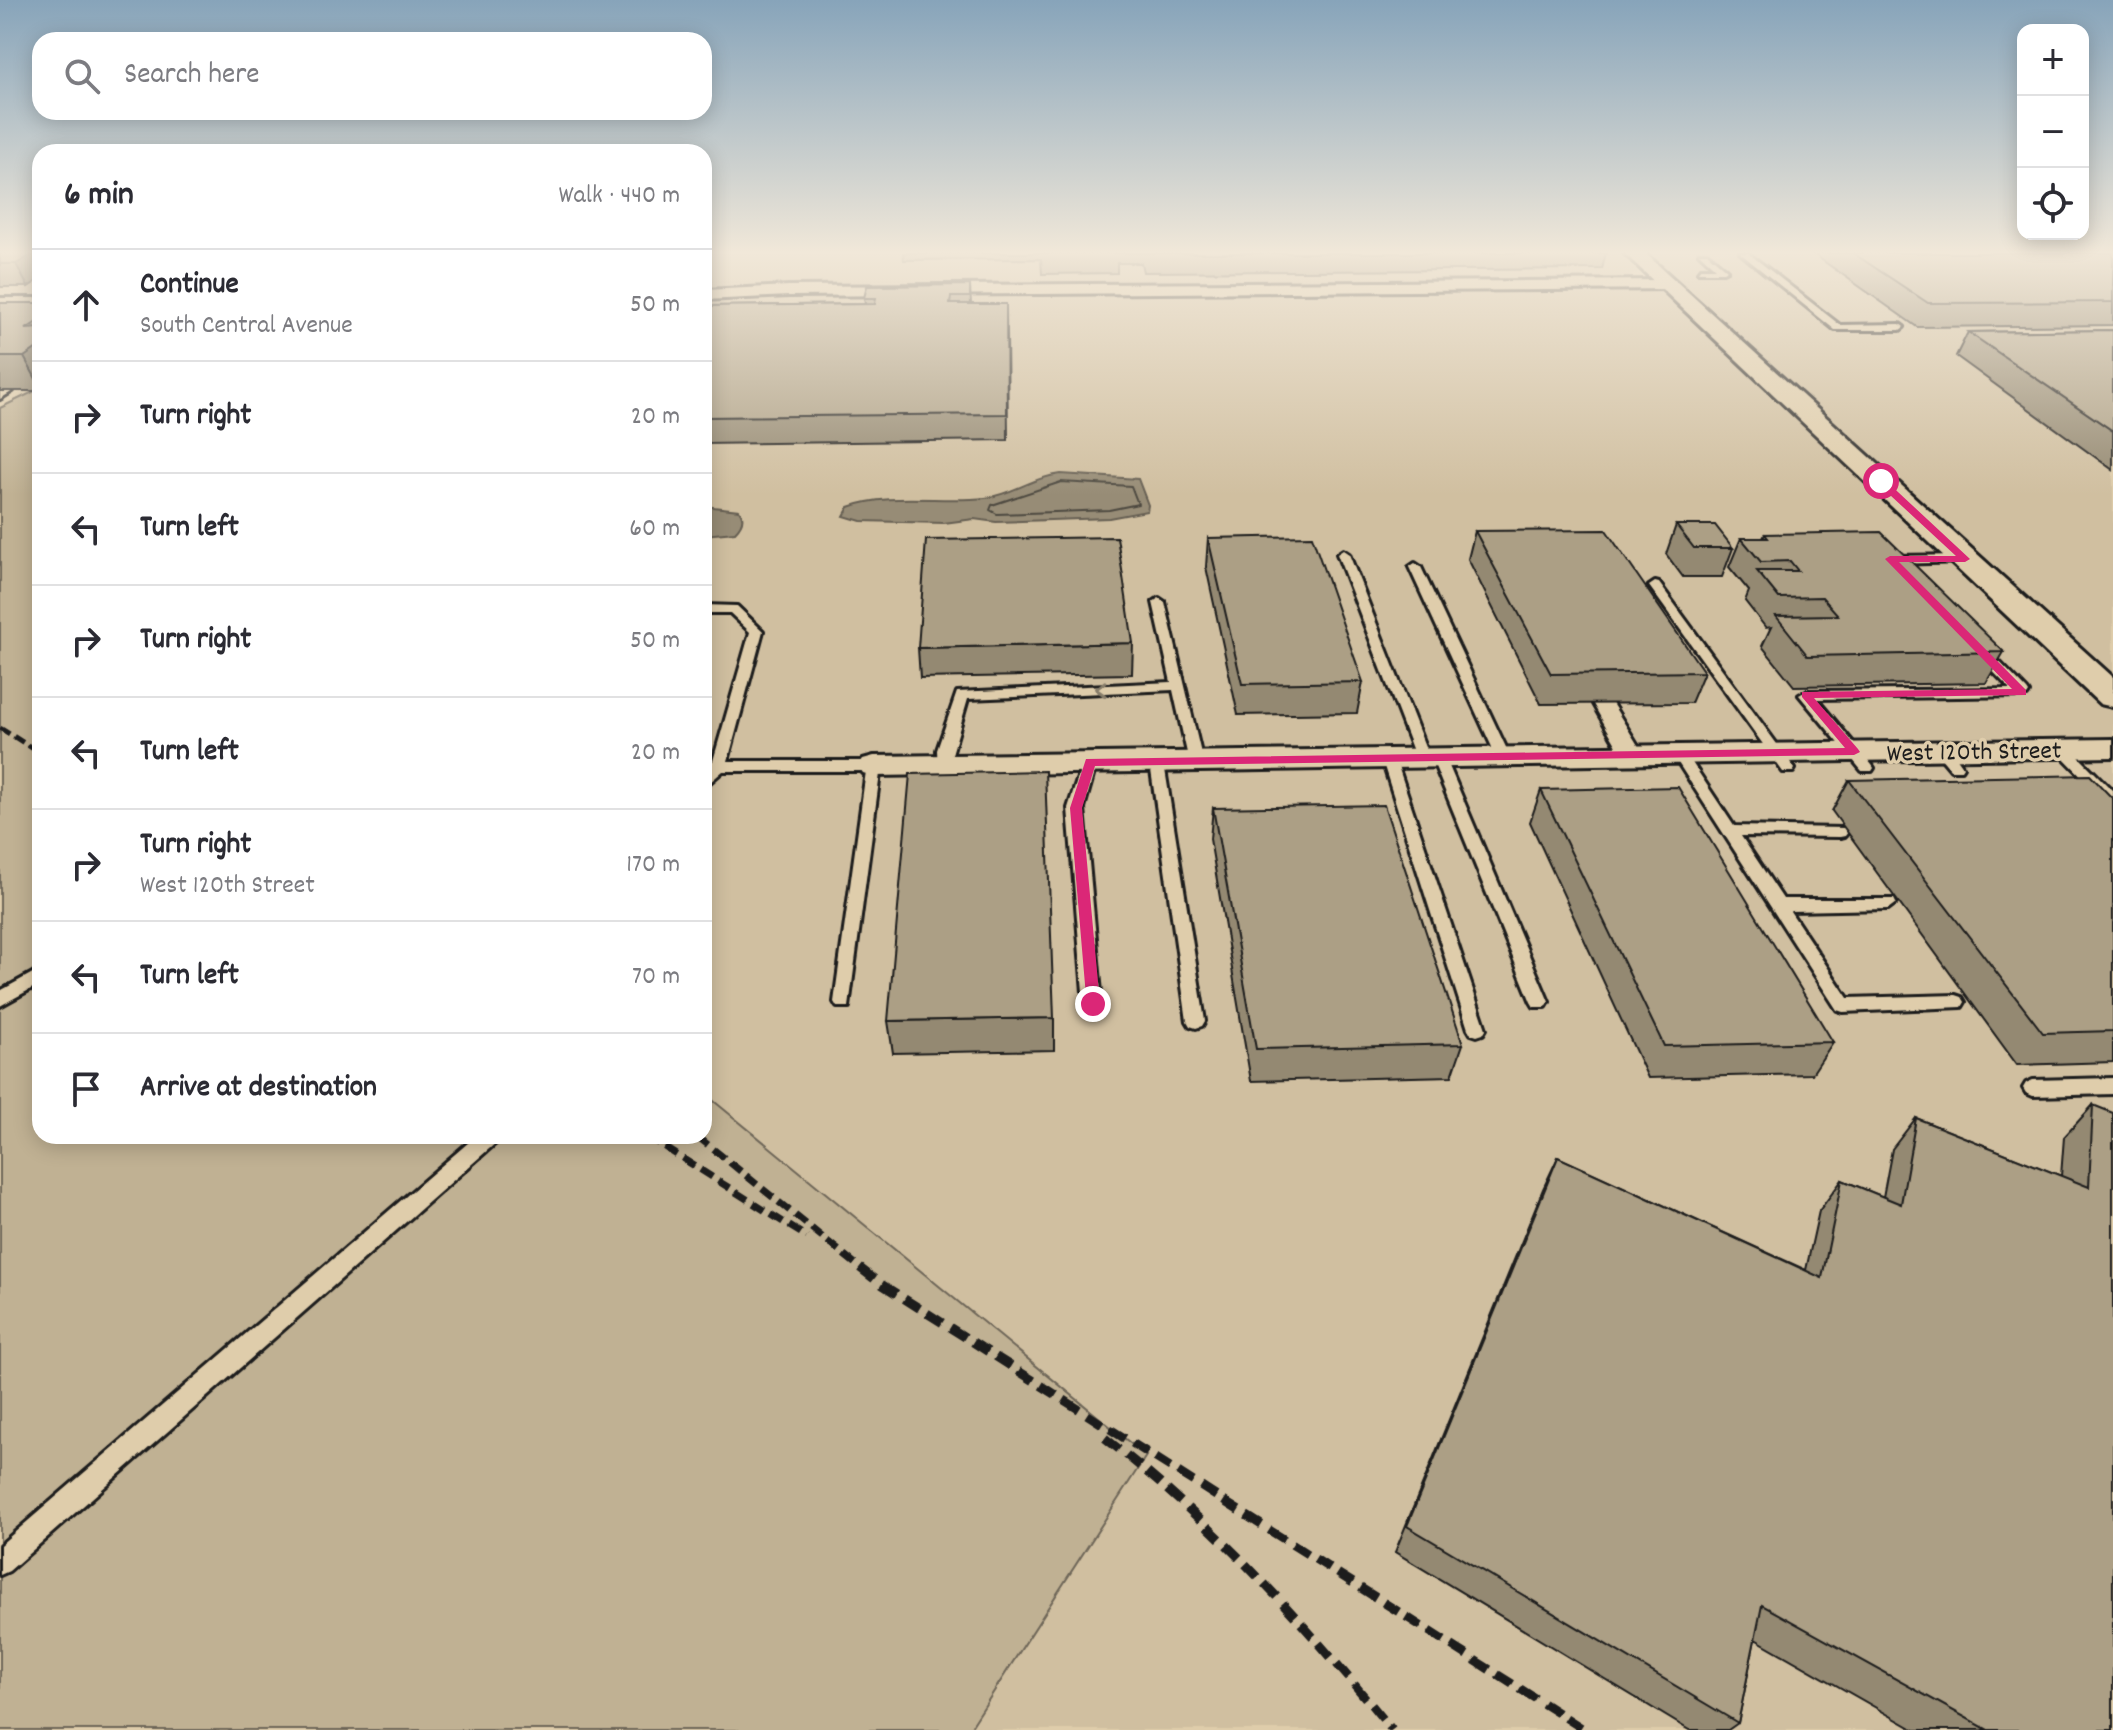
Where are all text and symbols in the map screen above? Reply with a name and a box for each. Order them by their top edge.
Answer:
map controls [2017,24,2089,240]
button: + [2017,24,2089,96]
search box [32,32,712,120]
icon: search [60,54,104,98]
text: Search here [124,55,260,98]
button: − [2017,96,2089,168]
button: locate [2017,168,2089,240]
text: 6 min [64,172,134,221]
text: Walk · 440 m [559,178,680,215]
text: Continue [140,265,239,308]
icon: ahead [64,283,108,327]
text: 50 m [630,287,680,324]
text: South Central Avenue [140,308,353,345]
icon: right [64,395,108,439]
text: Turn right [140,396,251,439]
text: 20 m [631,399,680,436]
route start [1863,463,1899,499]
icon: left [64,507,108,551]
text: Turn left [140,508,239,551]
text: 60 m [629,511,680,548]
icon: right [64,619,108,663]
text: Turn right [140,620,251,663]
text: 50 m [630,623,680,660]
one-way arrow [1094,681,1107,698]
icon: left [64,731,108,775]
text: Turn left [140,732,239,775]
street label: West 120th Street [1886,733,2062,774]
text: 20 m [631,735,680,772]
text: Turn right [140,825,251,868]
icon: right [64,843,108,887]
text: 170 m [626,847,680,884]
text: West 120th Street [140,868,315,905]
icon: left [64,955,108,999]
text: Turn left [140,956,239,999]
text: 70 m [632,959,680,996]
route end [1075,986,1111,1022]
icon: arrive [64,1067,108,1111]
text: Arrive at destination [140,1068,377,1111]

